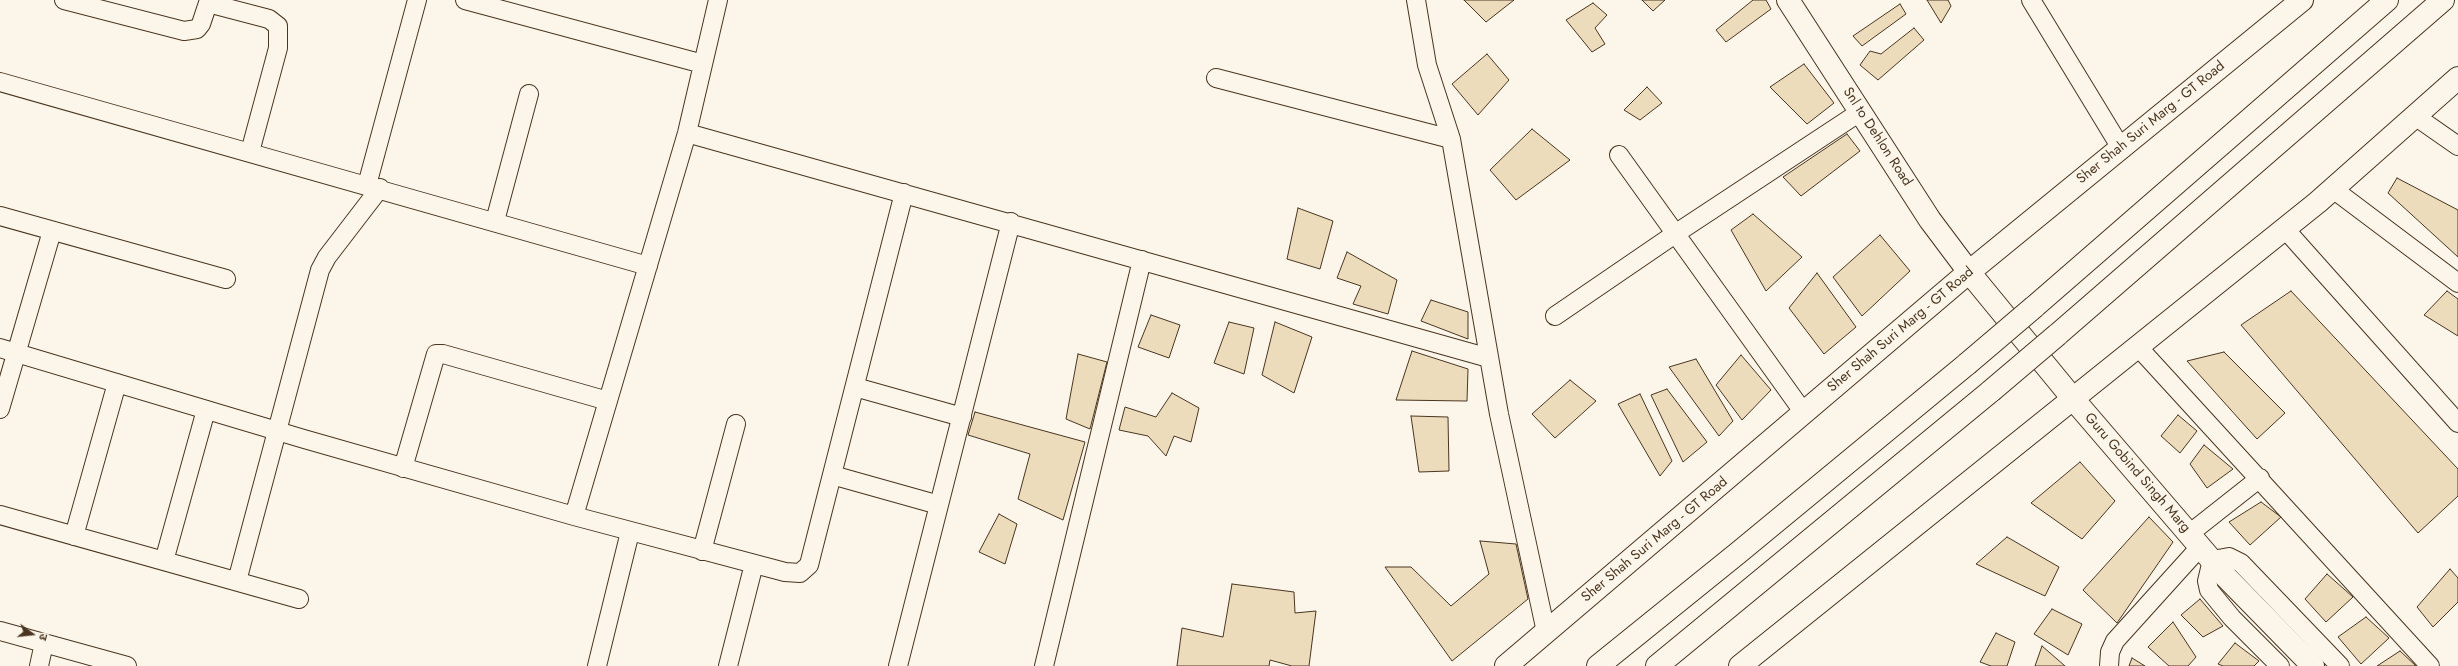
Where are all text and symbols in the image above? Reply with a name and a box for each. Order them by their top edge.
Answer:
street label: Sher Shah Suri Marg - GT Road [2074,58,2228,188]
street label: Snl to Dehlon Road [1839,84,1915,190]
street label: Sher Shah Suri Marg - GT Road [1825,264,1977,396]
street label: Guru Gobind Singh Marg [2080,410,2194,536]
street label: Sher Shah Suri Marg - GT Road [1579,474,1731,606]
north arrow [12,614,52,654]
text: उ [35,632,52,642]

